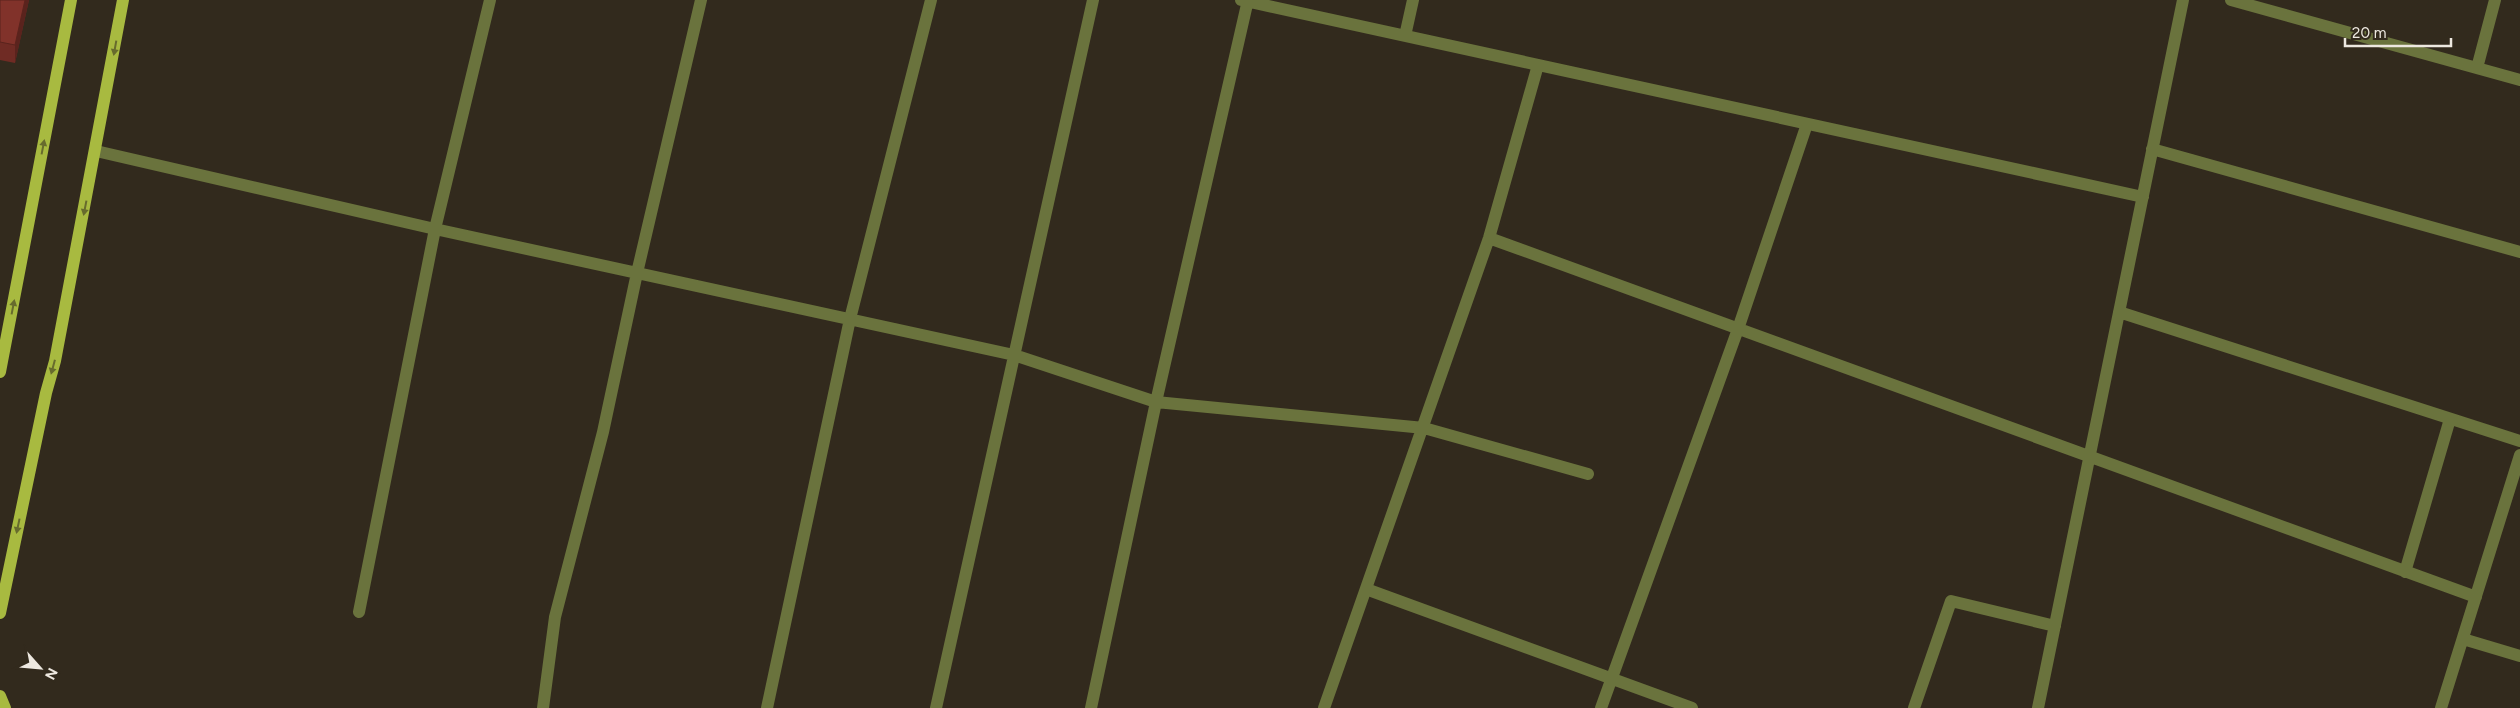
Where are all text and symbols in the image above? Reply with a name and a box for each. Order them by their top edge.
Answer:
scale bar [2345,15,2451,47]
text: 20 m [2352,24,2386,42]
one-way arrow [110,40,118,56]
one-way arrow [39,139,47,155]
one-way arrow [81,200,89,215]
one-way arrow [9,299,17,315]
one-way arrow [49,360,57,375]
one-way arrow [14,518,22,534]
north arrow [15,643,65,693]
text: N [41,665,61,682]

